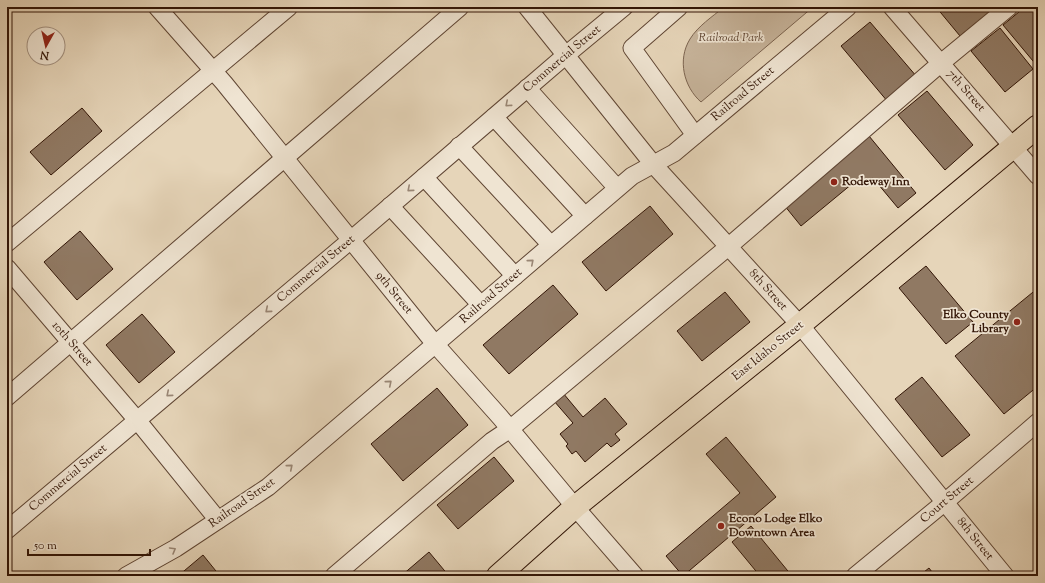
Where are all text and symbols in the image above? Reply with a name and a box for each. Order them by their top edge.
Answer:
street label: Commercial Street [519,21,605,97]
north arrow [26,26,66,66]
park label: Railroad Park [699,29,764,47]
text: N [39,46,51,64]
street label: Railroad Street [708,62,778,126]
street label: 7th Street [943,66,989,116]
one-way arrow [505,100,513,107]
place label: Rodeway Inn [841,173,911,191]
marker: Rodeway Inn [829,177,839,187]
one-way arrow [407,185,414,192]
street label: Commercial Street [273,231,359,307]
one-way arrow [526,260,533,267]
street label: Railroad Street [456,264,526,328]
street label: 8th Street [744,265,792,315]
street label: 9th Street [371,268,417,318]
one-way arrow [265,305,273,312]
place label: Elko County Library [942,306,1009,338]
street label: East Idaho Street [728,316,808,386]
street label: 10th Street [47,317,97,371]
marker: Elko County Library [1012,317,1022,327]
one-way arrow [385,381,392,388]
one-way arrow [166,389,173,396]
street label: Commercial Street [25,440,111,516]
one-way arrow [286,465,293,472]
street label: Court Street [916,472,978,528]
street label: Railroad Street [205,473,279,533]
place label: Econo Lodge Elko Downtown Area [728,510,823,542]
street label: 8th Street [952,514,998,564]
marker: Econo Lodge Elko Downtown Area [716,521,726,531]
scale bar [28,531,150,557]
text: 50 m [33,537,57,555]
one-way arrow [169,548,176,555]

